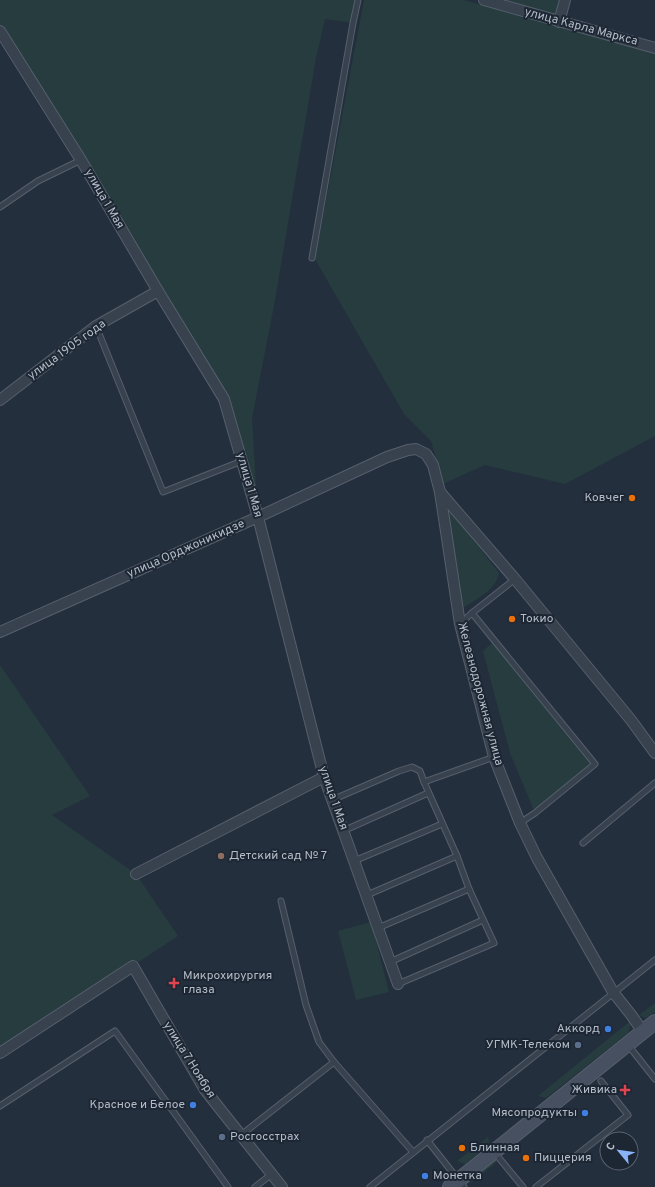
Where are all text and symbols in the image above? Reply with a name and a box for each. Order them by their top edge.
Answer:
street label: улица Карла Маркса [523,4,639,50]
street label: улица 1 Мая [80,166,128,232]
street label: улица 1905 года [25,316,109,384]
street label: улица 1 Мая [232,451,266,519]
place label: Ковчег [584,490,624,506]
marker: Ковчег [627,493,637,503]
street label: улица Орджоникидзе [125,516,247,582]
place label: Токио [520,611,554,627]
marker: Токио [507,614,517,624]
street label: Железнодорожная улица [453,621,507,767]
street label: улица 1 Мая [315,764,351,832]
place label: Детский сад № 7 [229,848,327,864]
marker: Детский сад № 7 [216,851,226,861]
place label: Микрохирургия глаза [183,968,272,998]
marker: Микрохирургия глаза [168,977,180,989]
street label: улица 7 Ноября [159,1019,219,1101]
place label: Аккорд [557,1021,600,1037]
marker: Аккорд [603,1024,613,1034]
place label: УГМК-Телеком [486,1037,570,1053]
marker: УГМК-Телеком [573,1040,583,1050]
place label: Живика [572,1082,617,1098]
marker: Живика [620,1085,630,1095]
place label: Красное и Белое [90,1097,185,1113]
marker: Красное и Белое [188,1100,198,1110]
place label: Мясопродукты [491,1105,577,1121]
marker: Мясопродукты [580,1108,590,1118]
place label: Росгосстрах [230,1129,300,1145]
north arrow [599,1131,639,1171]
marker: Росгосстрах [217,1132,227,1142]
place label: Блинная [470,1140,520,1156]
text: С [603,1140,619,1153]
marker: Блинная [457,1143,467,1153]
place label: Пиццерия [534,1150,591,1166]
marker: Пиццерия [521,1153,531,1163]
place label: Монетка [433,1168,482,1184]
marker: Монетка [420,1171,430,1181]

